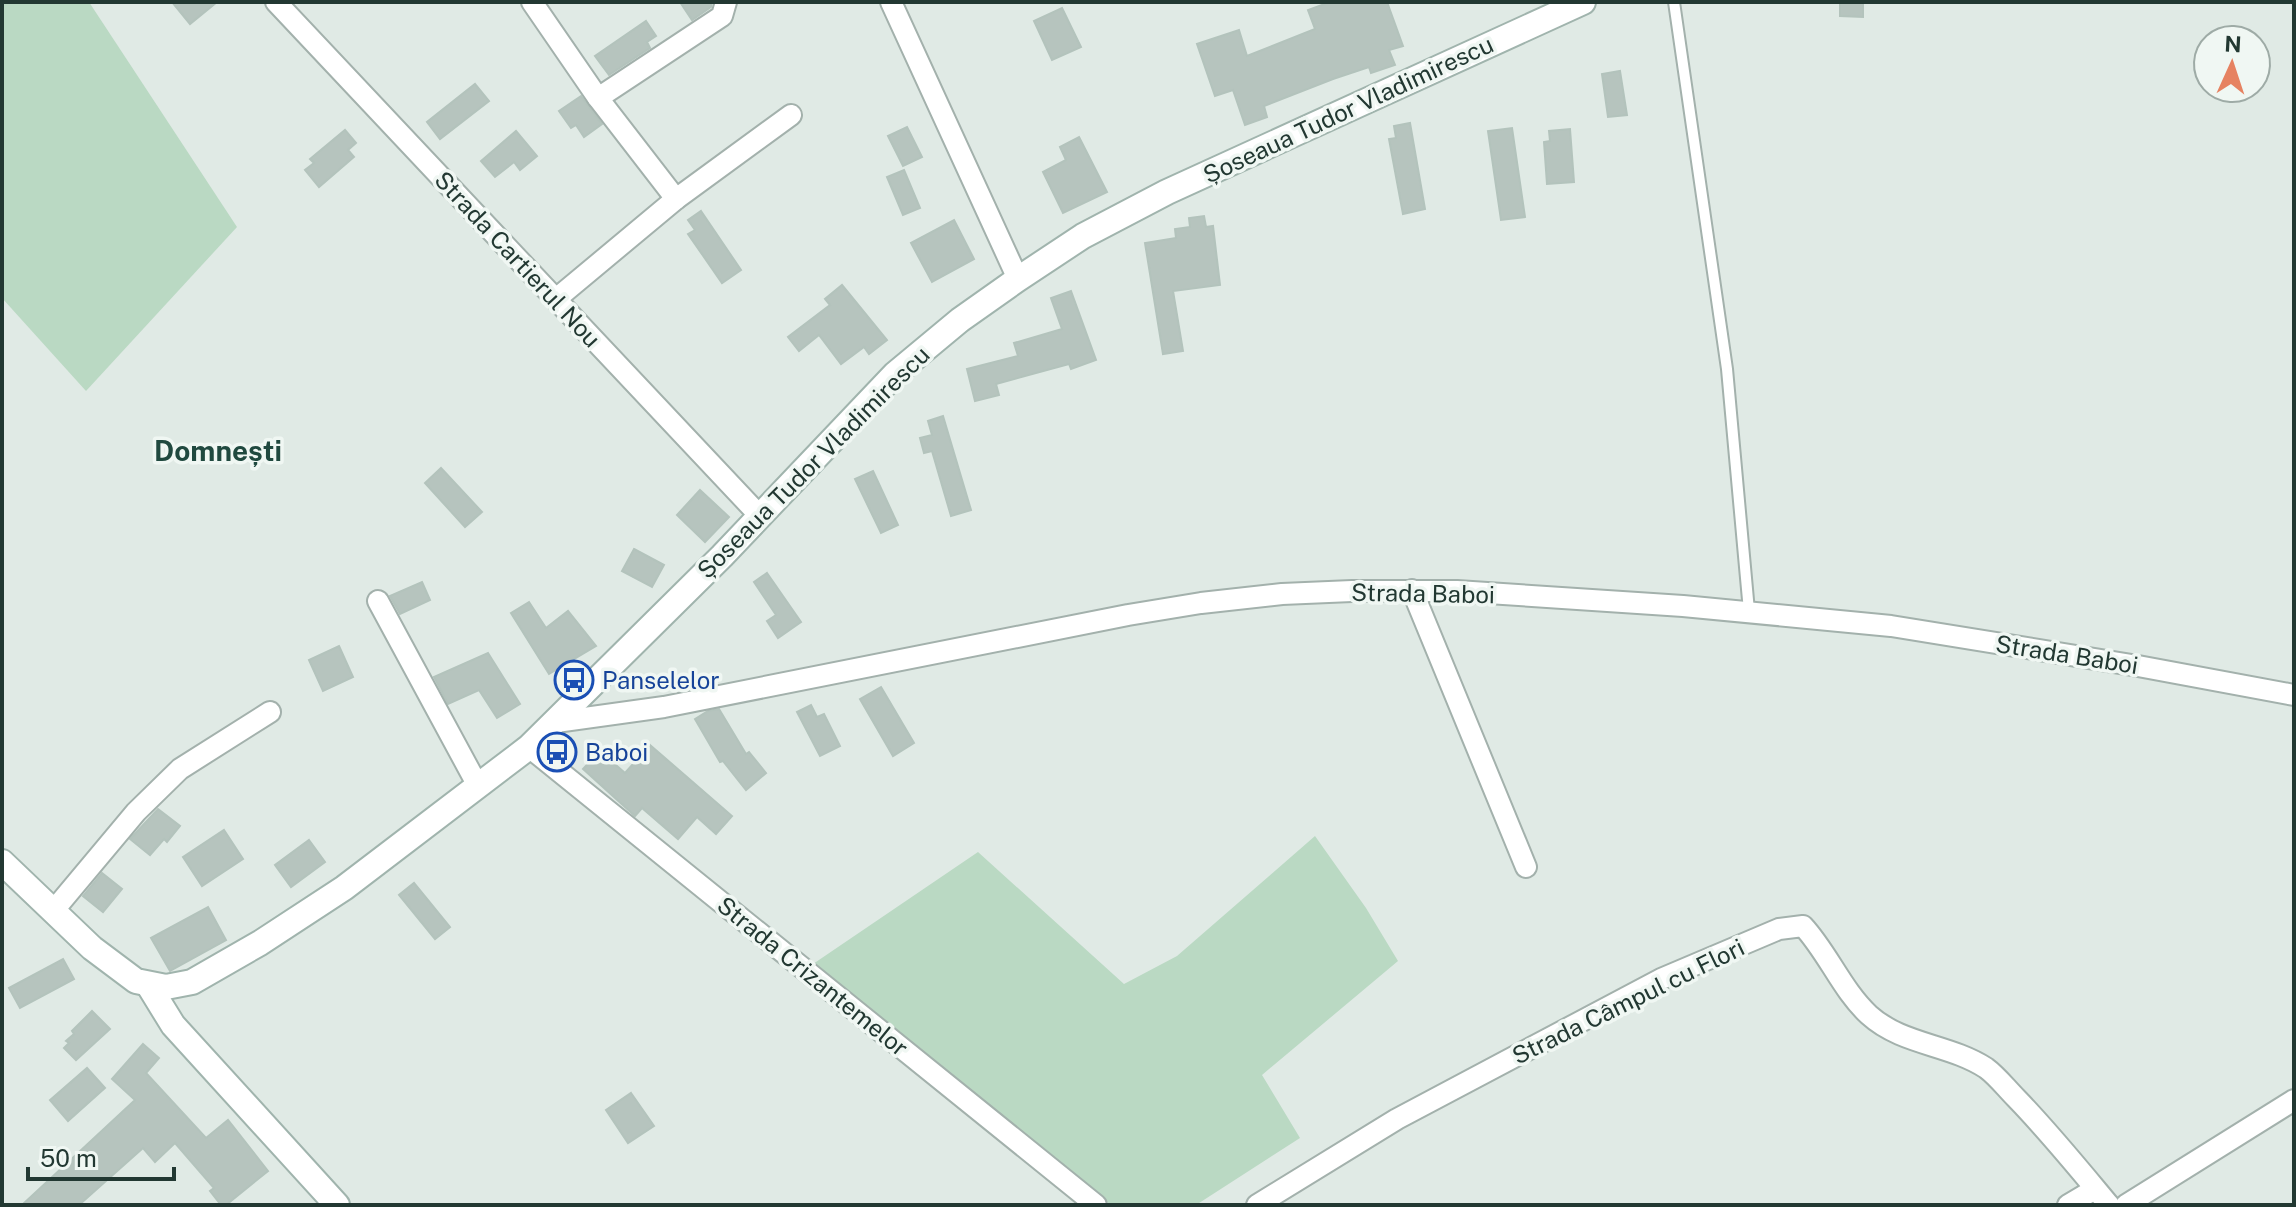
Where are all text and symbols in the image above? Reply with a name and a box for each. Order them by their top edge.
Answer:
north arrow [2192,24,2272,104]
street label: Șoseaua Tudor Vladimirescu [1199,29,1497,189]
text: N [2224,31,2242,57]
street label: Strada Cartierul Nou [429,165,607,353]
street label: Șoseaua Tudor Vladimirescu [691,340,935,584]
district label: Domnești [154,434,282,467]
street label: Strada Baboi [1351,578,1495,608]
street label: Strada Baboi [1994,629,2140,679]
bus stop icon: Panselelor [553,659,595,701]
place label: Panselelor [602,666,720,694]
bus stop icon: Baboi [536,731,578,773]
place label: Baboi [585,738,648,766]
street label: Strada Crizantemelor [712,890,914,1062]
street label: Strada Câmpul cu Flori [1507,933,1749,1069]
scale bar [28,1131,174,1181]
text: 50 m [40,1144,97,1172]

